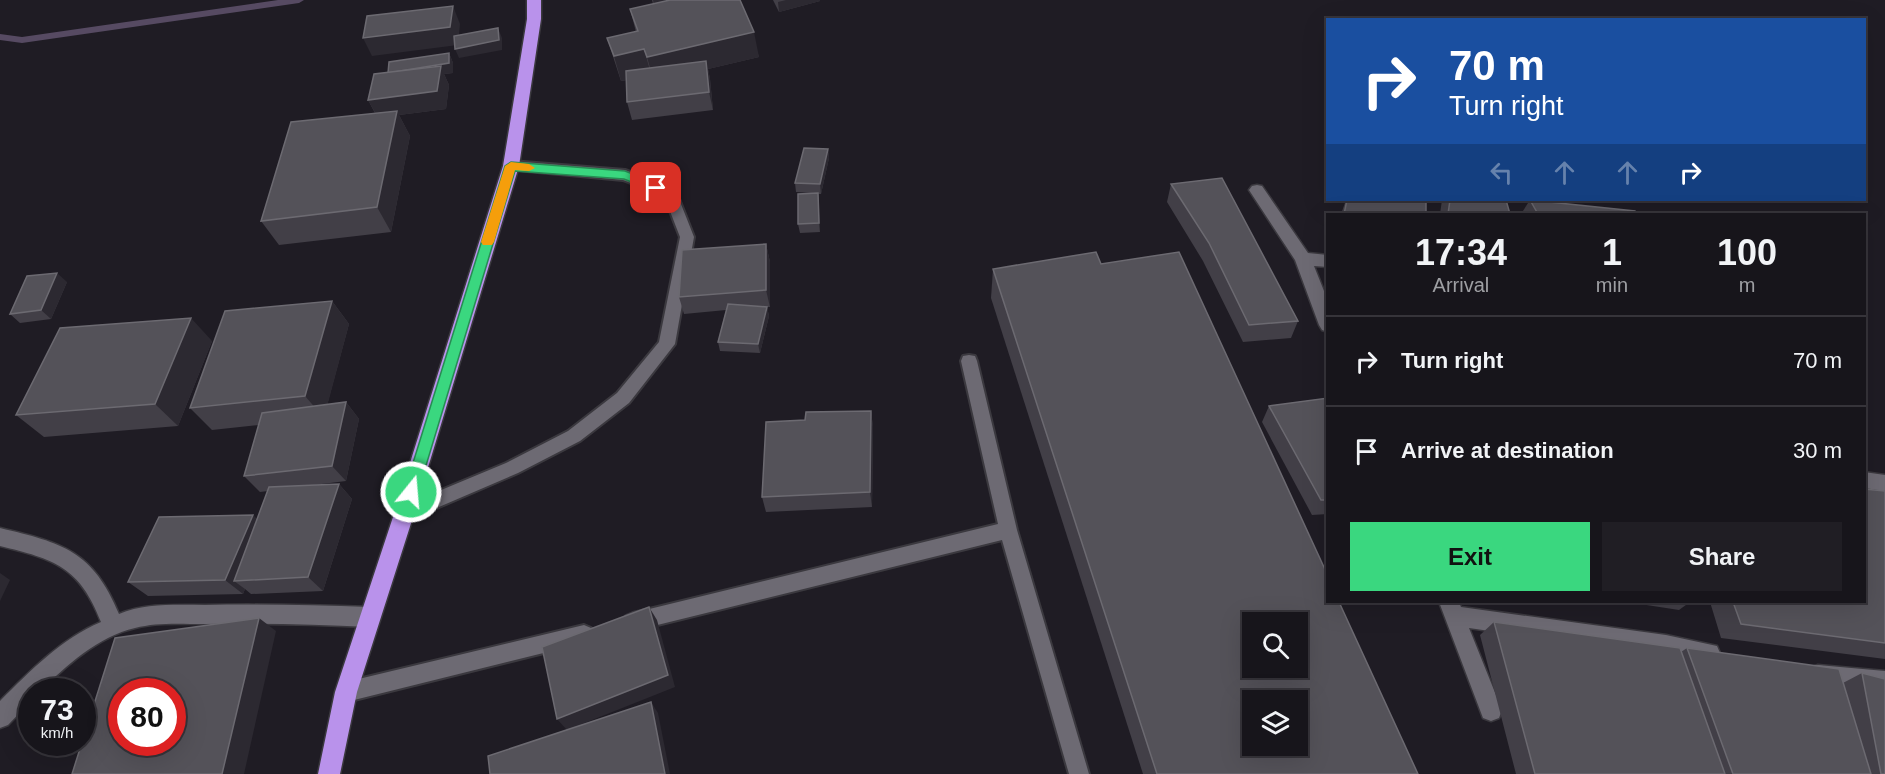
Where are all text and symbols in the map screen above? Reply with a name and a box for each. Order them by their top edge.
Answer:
icon: right [1350,42,1428,120]
text: 70 m [1449,42,1545,89]
text: Turn right [1449,91,1564,121]
icon: left [1485,156,1518,189]
icon: ahead [1548,156,1581,189]
icon: ahead [1611,156,1644,189]
icon: right [1674,156,1707,189]
pin [630,162,681,213]
icon: arrive [639,171,672,204]
text: 17:34 [1415,232,1507,273]
text: 1 [1602,232,1622,273]
text: 100 [1717,232,1777,273]
text: Arrival [1433,274,1489,296]
text: min [1596,274,1628,296]
text: m [1739,274,1755,296]
icon: right [1350,345,1383,378]
text: Turn right [1401,348,1503,373]
text: 70 m [1793,348,1842,373]
icon: arrive [1350,435,1383,468]
text: Arrive at destination [1401,438,1614,463]
text: 30 m [1793,438,1842,463]
position arrow [379,460,443,524]
button: Exit [1350,522,1590,591]
button: Share [1602,522,1842,591]
map controls [1242,612,1308,756]
button: search [1242,612,1308,678]
speed limit sign: 80 [108,678,186,756]
button: layers [1242,690,1308,756]
text: 73 [40,693,74,726]
text: km/h [41,724,73,741]

